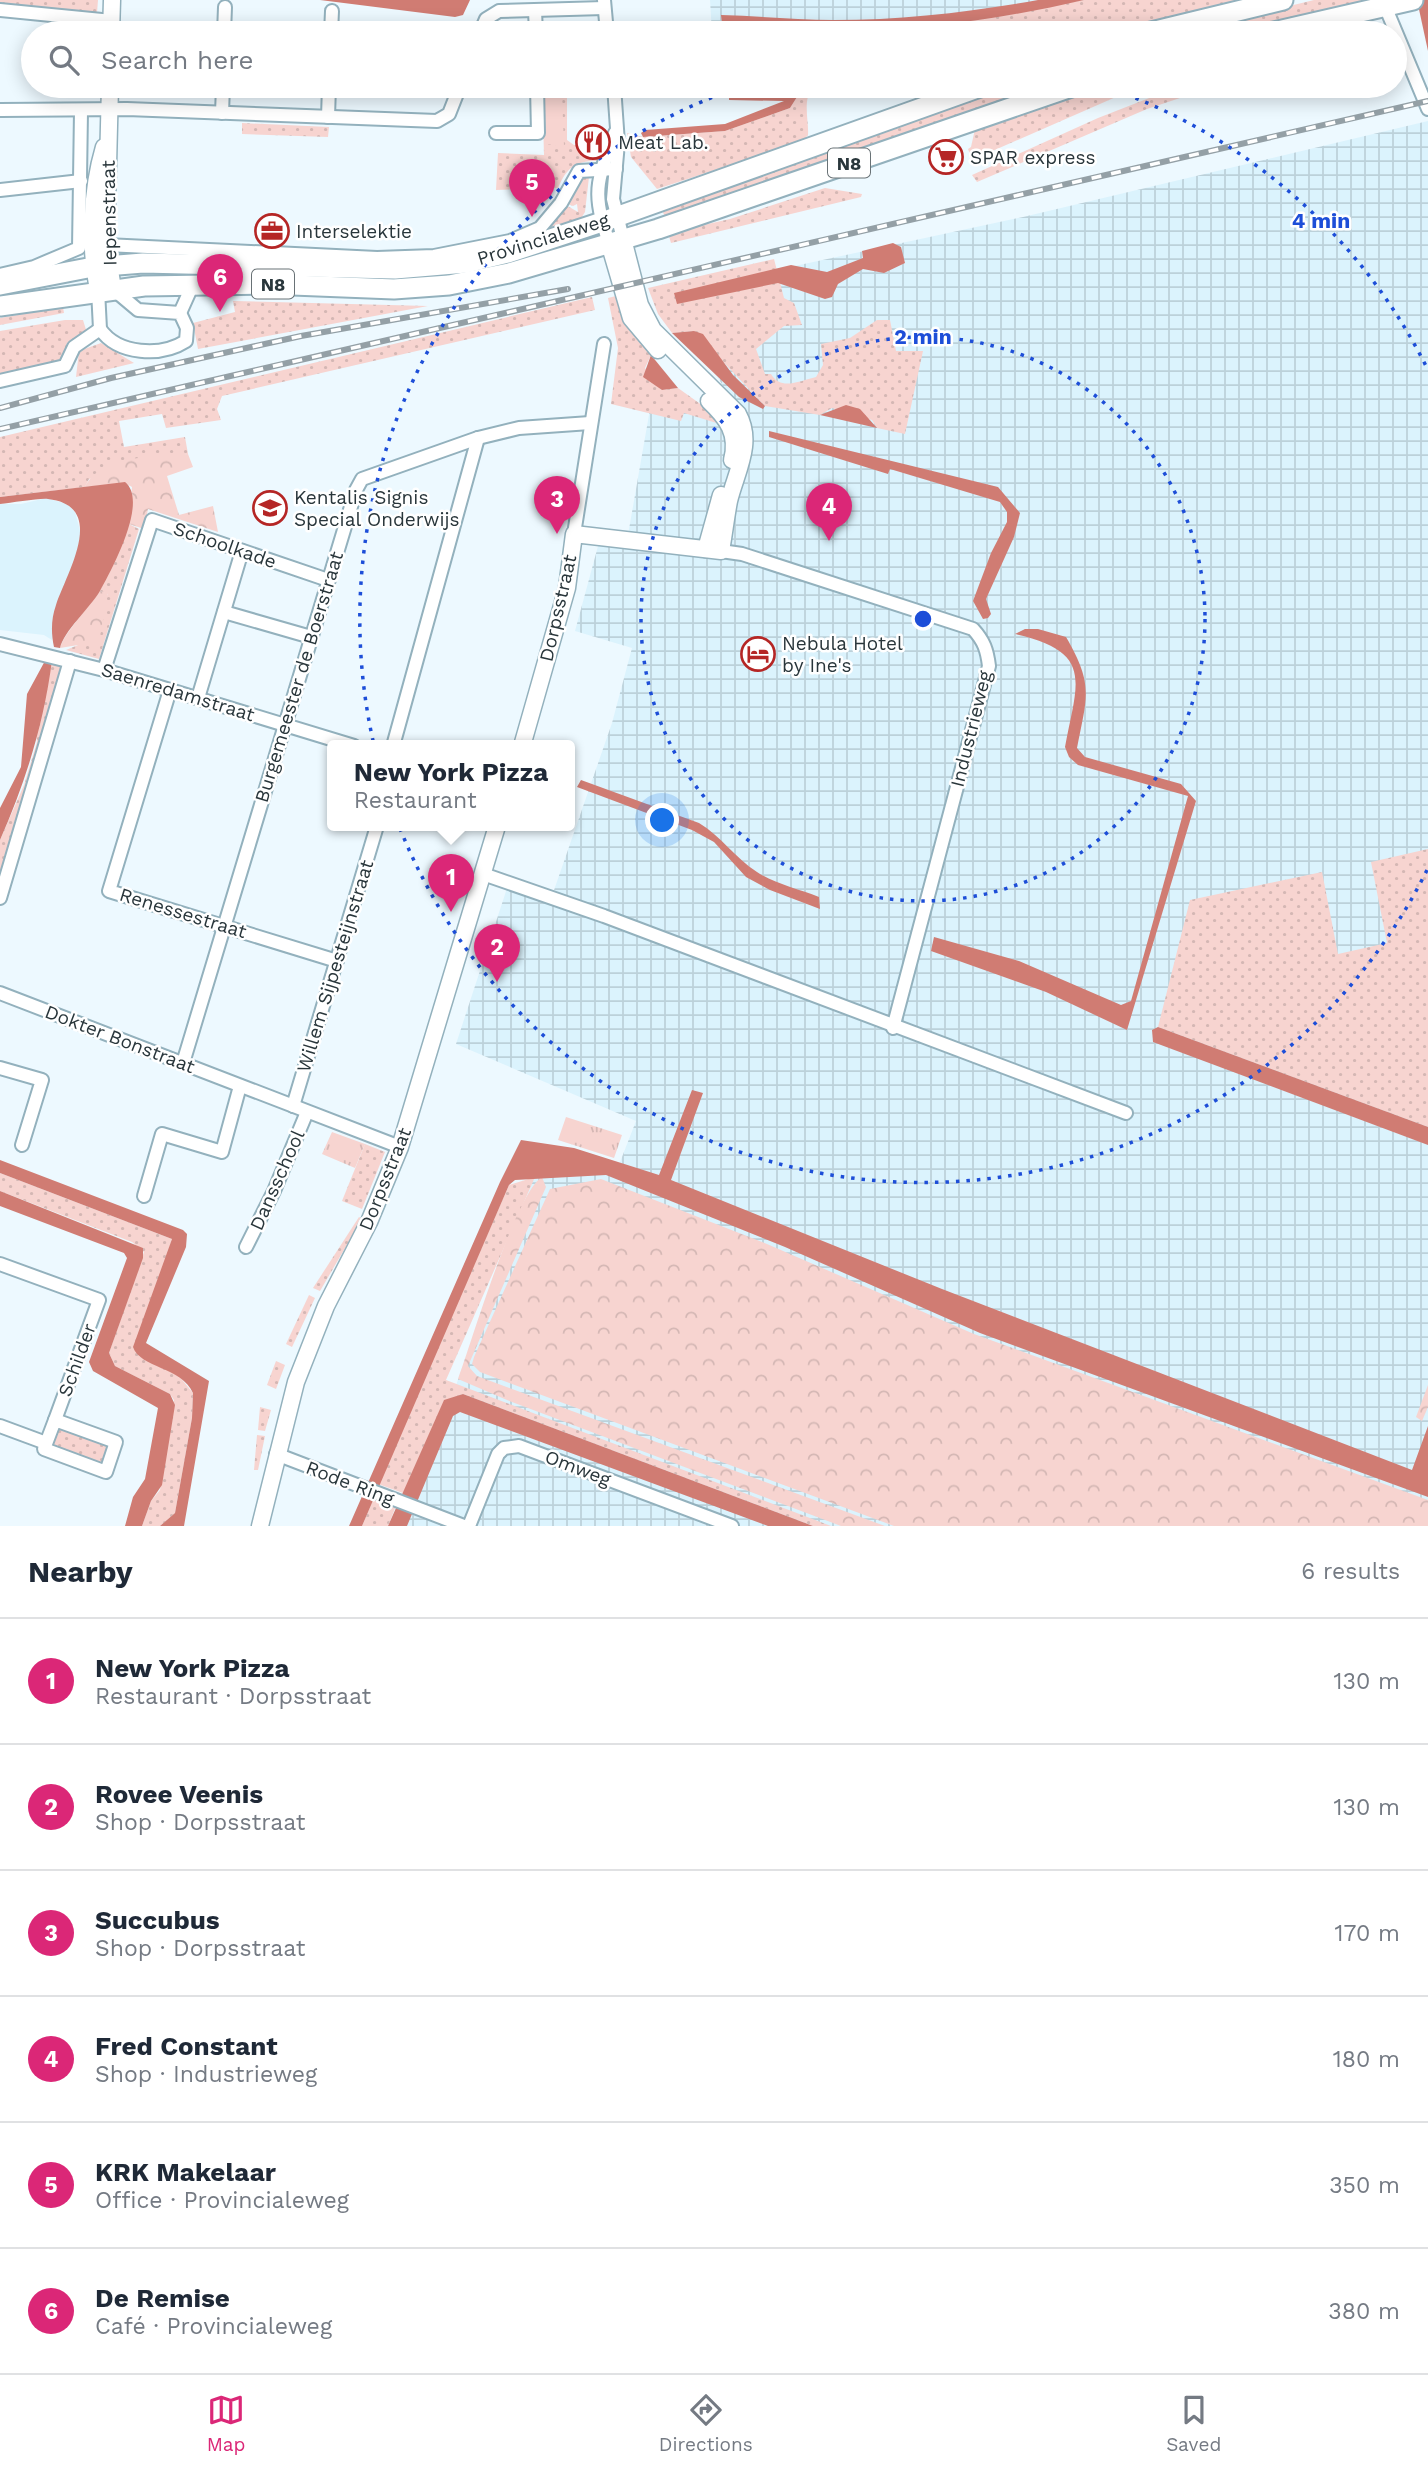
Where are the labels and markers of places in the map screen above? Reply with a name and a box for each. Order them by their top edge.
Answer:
restaurant icon: Meat Lab. [574,123,612,161]
place label: Meat Lab. [618,131,709,154]
supermarket icon: SPAR express [927,138,965,176]
place label: SPAR express [970,146,1096,169]
pin: 5 [509,159,555,217]
office icon: Interselektie [253,212,291,250]
place label: Interselektie [296,220,412,243]
pin: 6 [197,254,243,312]
pin: 3 [534,476,580,534]
pin: 4 [806,483,852,541]
place label: Kentalis Signis Special Onderwijs [294,486,460,531]
school or university icon: Kentalis Signis Special Onderwijs [251,489,289,527]
centre of rings [911,607,935,631]
place label: Nebula Hotel by Ine's [782,632,903,677]
hotel icon: Nebula Hotel by Ine's [739,635,777,673]
pin: 1 [428,854,474,912]
pin: 2 [474,924,520,982]

